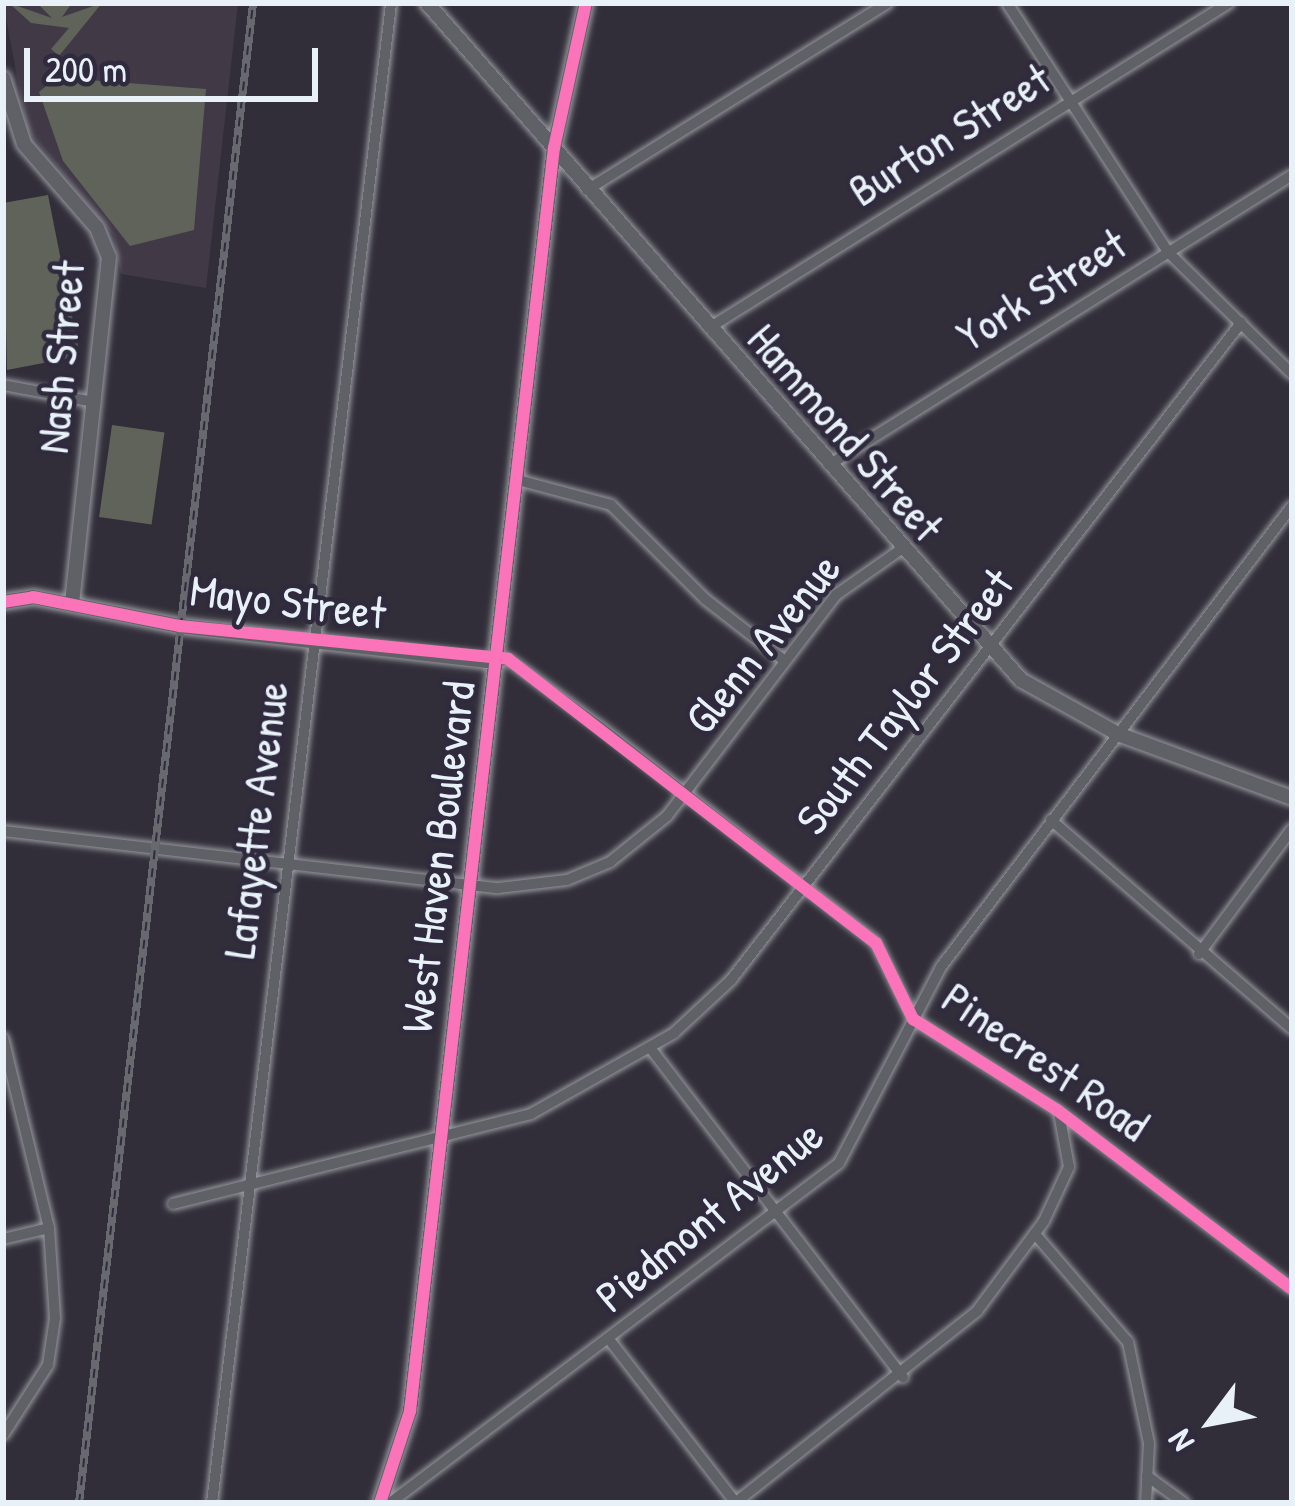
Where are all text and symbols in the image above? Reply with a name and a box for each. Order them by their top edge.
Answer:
scale bar [30,24,324,98]
text: 200 m [45,44,127,93]
street label: Burton Street [838,51,1060,217]
street label: York Street [946,216,1136,362]
street label: Nash Street [25,259,95,455]
street label: Hammond Street [737,312,955,552]
street label: Glenn Avenue [673,542,851,744]
street label: South Taylor Street [784,558,1024,844]
street label: Mayo Street [187,562,389,640]
street label: West Haven Boulevard [389,678,485,1036]
street label: Lafayette Avenue [211,679,299,961]
street label: Pinecrest Road [932,970,1160,1152]
street label: Piedmont Avenue [585,1107,833,1323]
north arrow [1151,1362,1271,1482]
text: N [1157,1422,1204,1460]

